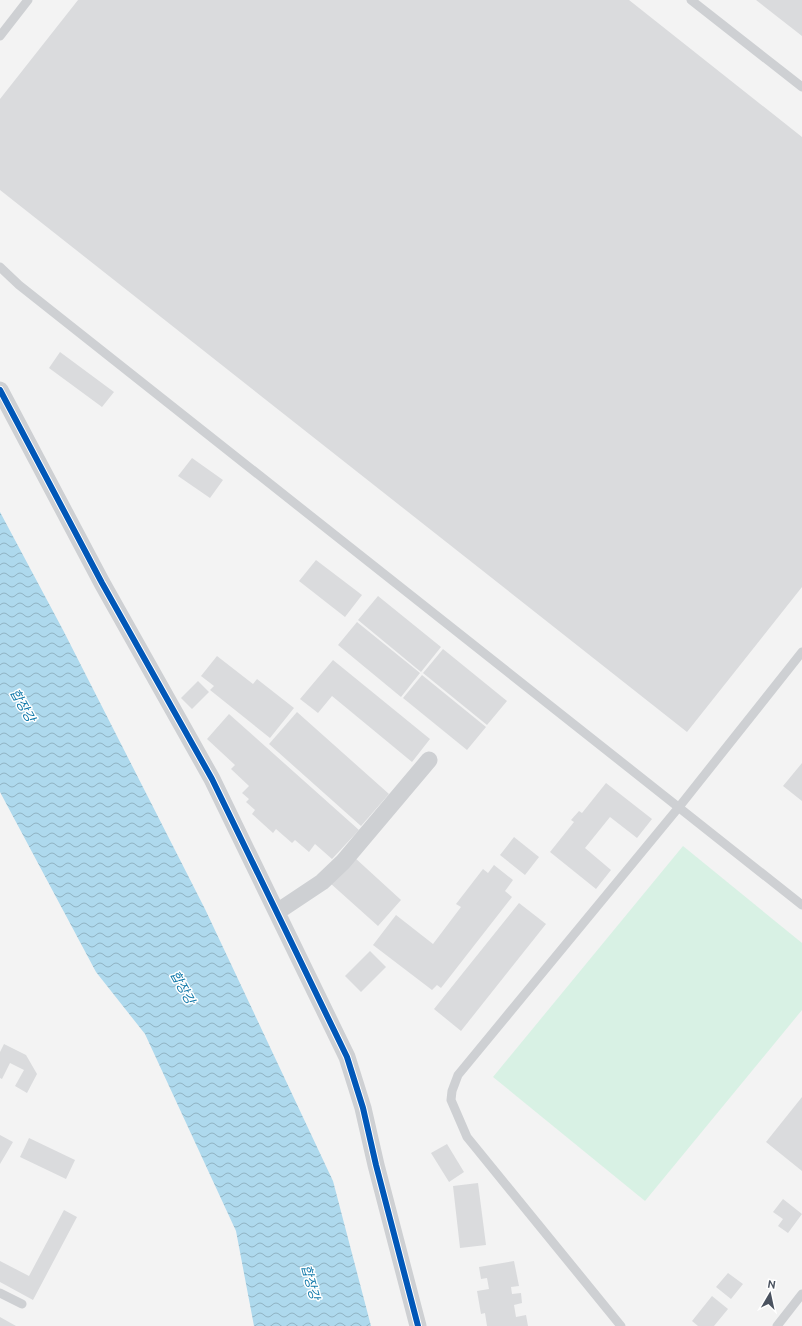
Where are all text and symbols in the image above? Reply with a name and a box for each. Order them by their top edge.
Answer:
water label: 합장강 [8,686,39,726]
water label: 합장강 [168,968,199,1008]
water label: 합장강 [300,1263,323,1303]
north arrow [750,1274,790,1314]
text: N [767,1278,777,1291]

